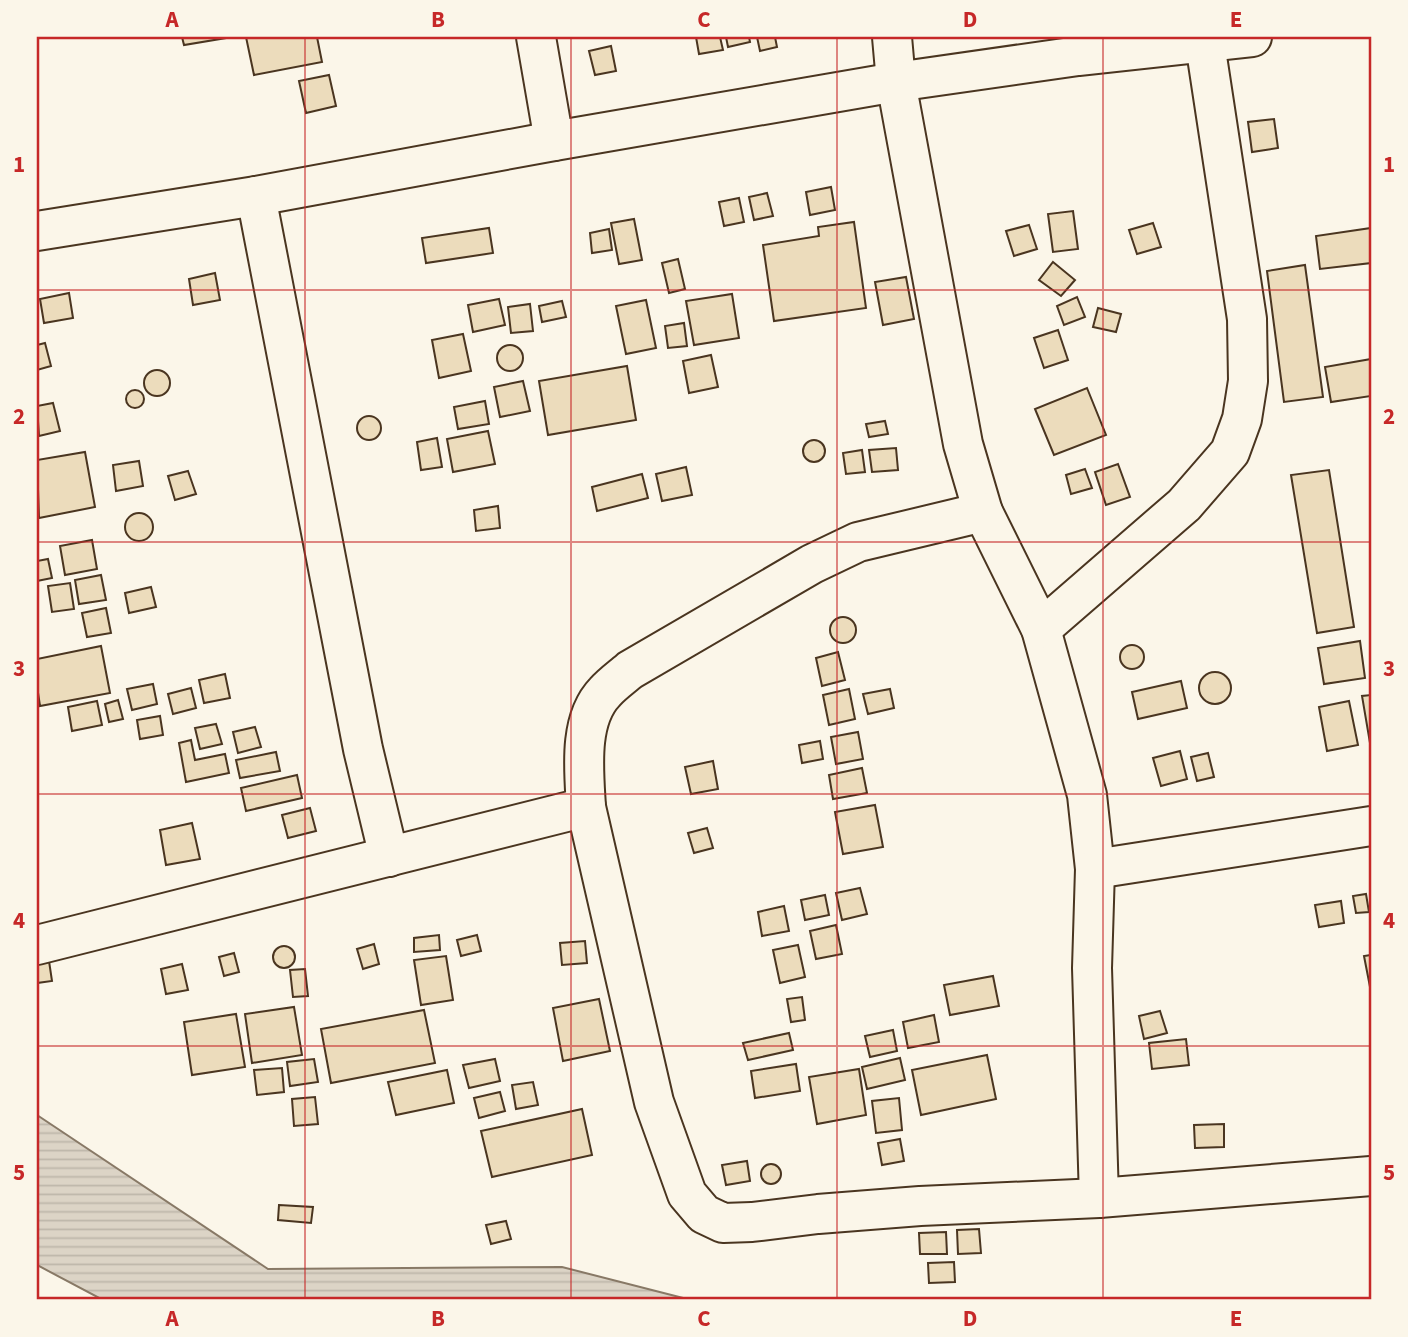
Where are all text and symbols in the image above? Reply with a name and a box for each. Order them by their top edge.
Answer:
text: A [164,3,179,36]
text: B [431,3,445,36]
text: C [697,3,711,36]
text: D [963,3,977,36]
text: E [1230,3,1242,36]
text: 1 [13,148,25,181]
text: 1 [1383,148,1395,181]
text: 2 [13,400,25,433]
text: 2 [1383,400,1395,433]
text: 3 [13,652,25,685]
text: 3 [1383,652,1395,685]
text: 4 [13,904,25,937]
text: 4 [1383,904,1395,937]
text: 5 [13,1156,25,1189]
text: 5 [1383,1156,1395,1189]
text: A [164,1302,179,1335]
text: B [431,1302,445,1335]
text: C [697,1302,711,1335]
text: D [963,1302,977,1335]
text: E [1230,1302,1242,1335]

